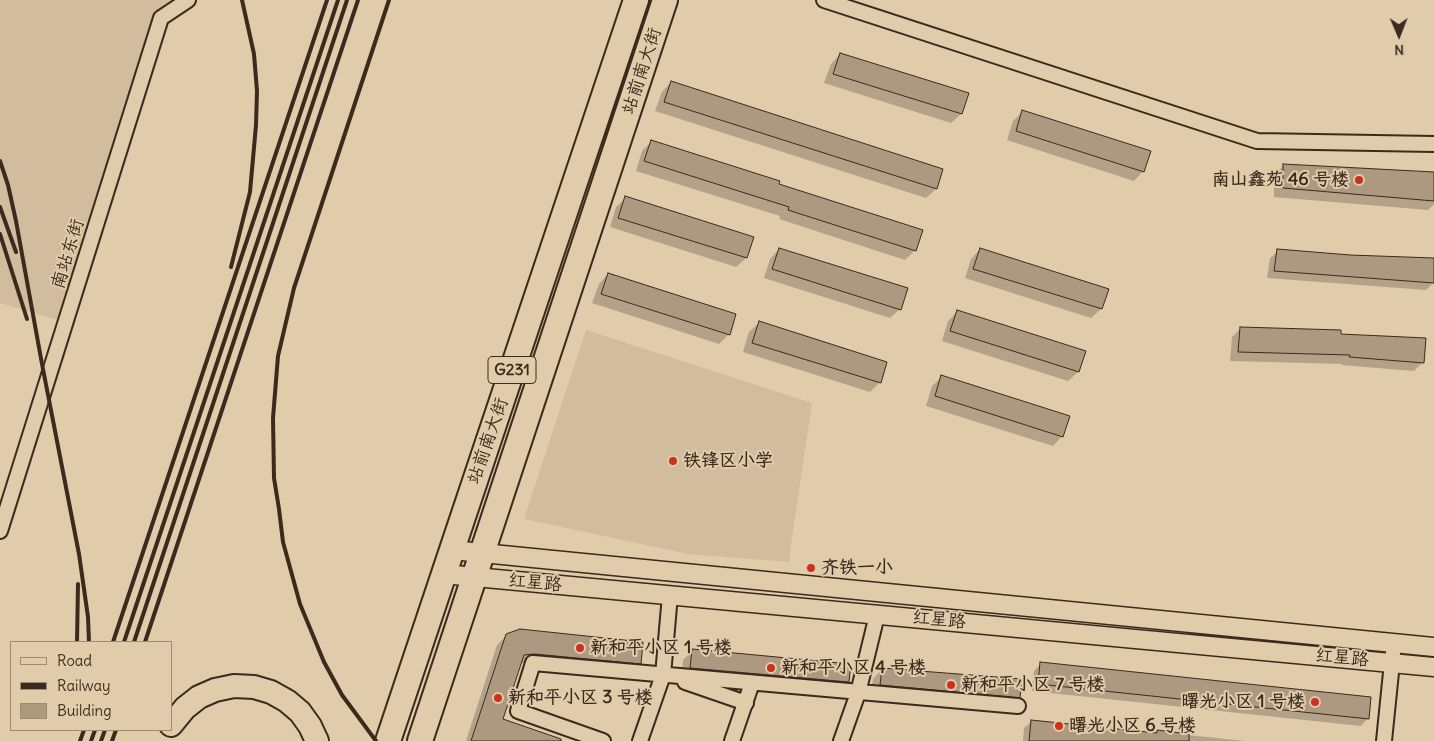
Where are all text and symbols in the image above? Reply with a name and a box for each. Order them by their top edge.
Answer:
north arrow [1374,10,1424,60]
street label: 站前南大街 [618,25,666,117]
text: N [1394,41,1404,59]
place label: 南山鑫苑 46 号楼 [1212,169,1349,191]
marker: 南山鑫苑 46 号楼 [1353,174,1365,186]
street label: 南站东街 [47,216,89,292]
road number: G231 [488,356,536,384]
street label: 站前南大街 [463,395,513,487]
place label: 铁锋区小学 [683,450,773,472]
marker: 铁锋区小学 [667,455,679,467]
place label: 齐铁一小 [821,557,893,579]
marker: 齐铁一小 [805,562,817,574]
street label: 红星路 [507,570,563,596]
street label: 红星路 [911,607,967,633]
place label: 新和平小区 1 号楼 [590,637,732,659]
legend [10,641,172,731]
marker: 新和平小区 1 号楼 [574,642,586,654]
street label: 红星路 [1314,645,1370,671]
text: Road [57,651,92,670]
place label: 新和平小区 4 号楼 [781,657,926,679]
marker: 新和平小区 4 号楼 [765,662,777,674]
place label: 新和平小区 7 号楼 [961,674,1104,696]
text: Railway [57,676,111,695]
marker: 新和平小区 7 号楼 [945,679,957,691]
place label: 新和平小区 3 号楼 [508,687,653,709]
place label: 曙光小区 1 号楼 [1181,691,1305,713]
marker: 新和平小区 3 号楼 [492,692,504,704]
marker: 曙光小区 1 号楼 [1309,696,1321,708]
text: Building [57,701,112,720]
place label: 曙光小区 6 号楼 [1069,715,1196,737]
marker: 曙光小区 6 号楼 [1053,720,1065,732]

